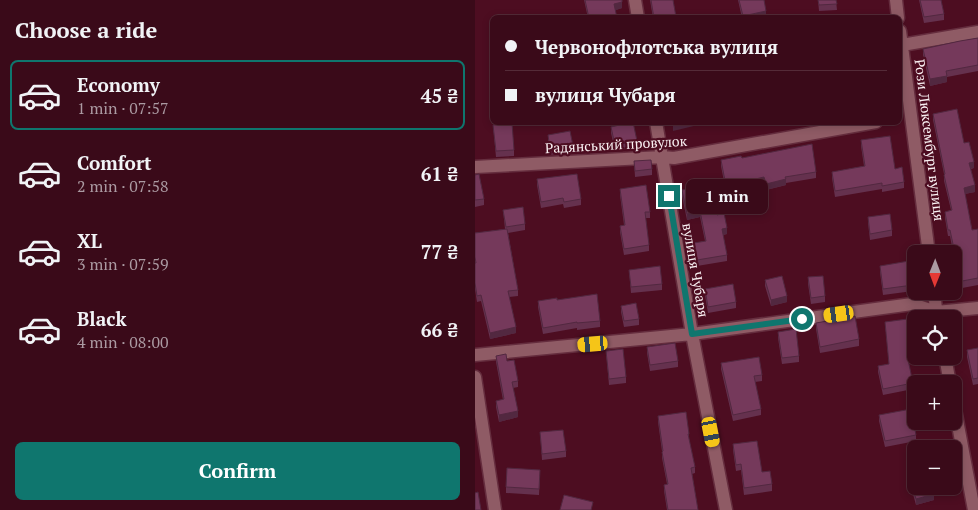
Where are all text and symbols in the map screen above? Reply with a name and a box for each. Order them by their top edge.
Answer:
text: Choose a ride [15,15,157,44]
text: Червонофлотська вулиця [535,34,778,59]
street label: Рози Люксембург вулиця [911,58,949,222]
text: Economy [77,72,160,97]
icon: car [17,73,62,118]
text: вулиця Чубаря [535,82,676,107]
text: 45 ₴ [421,83,458,108]
text: 1 min · 07:57 [77,97,169,119]
street label: Радянський провулок [544,131,688,157]
text: Comfort [77,150,152,175]
icon: car [17,151,62,196]
text: 61 ₴ [421,161,458,186]
text: 2 min · 07:58 [77,175,169,197]
callout: 1 min [687,178,769,214]
route end [658,185,680,207]
text: 1 min [705,185,749,207]
street label: вулиця Чубаря [678,221,714,319]
text: XL [77,228,102,253]
icon: car [17,229,62,274]
text: 77 ₴ [421,239,458,264]
north arrow [907,245,963,300]
map controls [907,245,962,495]
text: 3 min · 07:59 [77,253,169,275]
car [823,304,854,324]
text: Black [77,306,127,331]
icon: car [17,307,62,352]
route start [791,308,813,330]
button: locate [907,310,962,365]
text: 66 ₴ [421,317,458,342]
text: 4 min · 08:00 [77,331,169,353]
car [577,335,608,353]
button: + [907,375,962,430]
car [700,416,721,448]
button: − [907,440,962,495]
button: Confirm [15,442,460,500]

